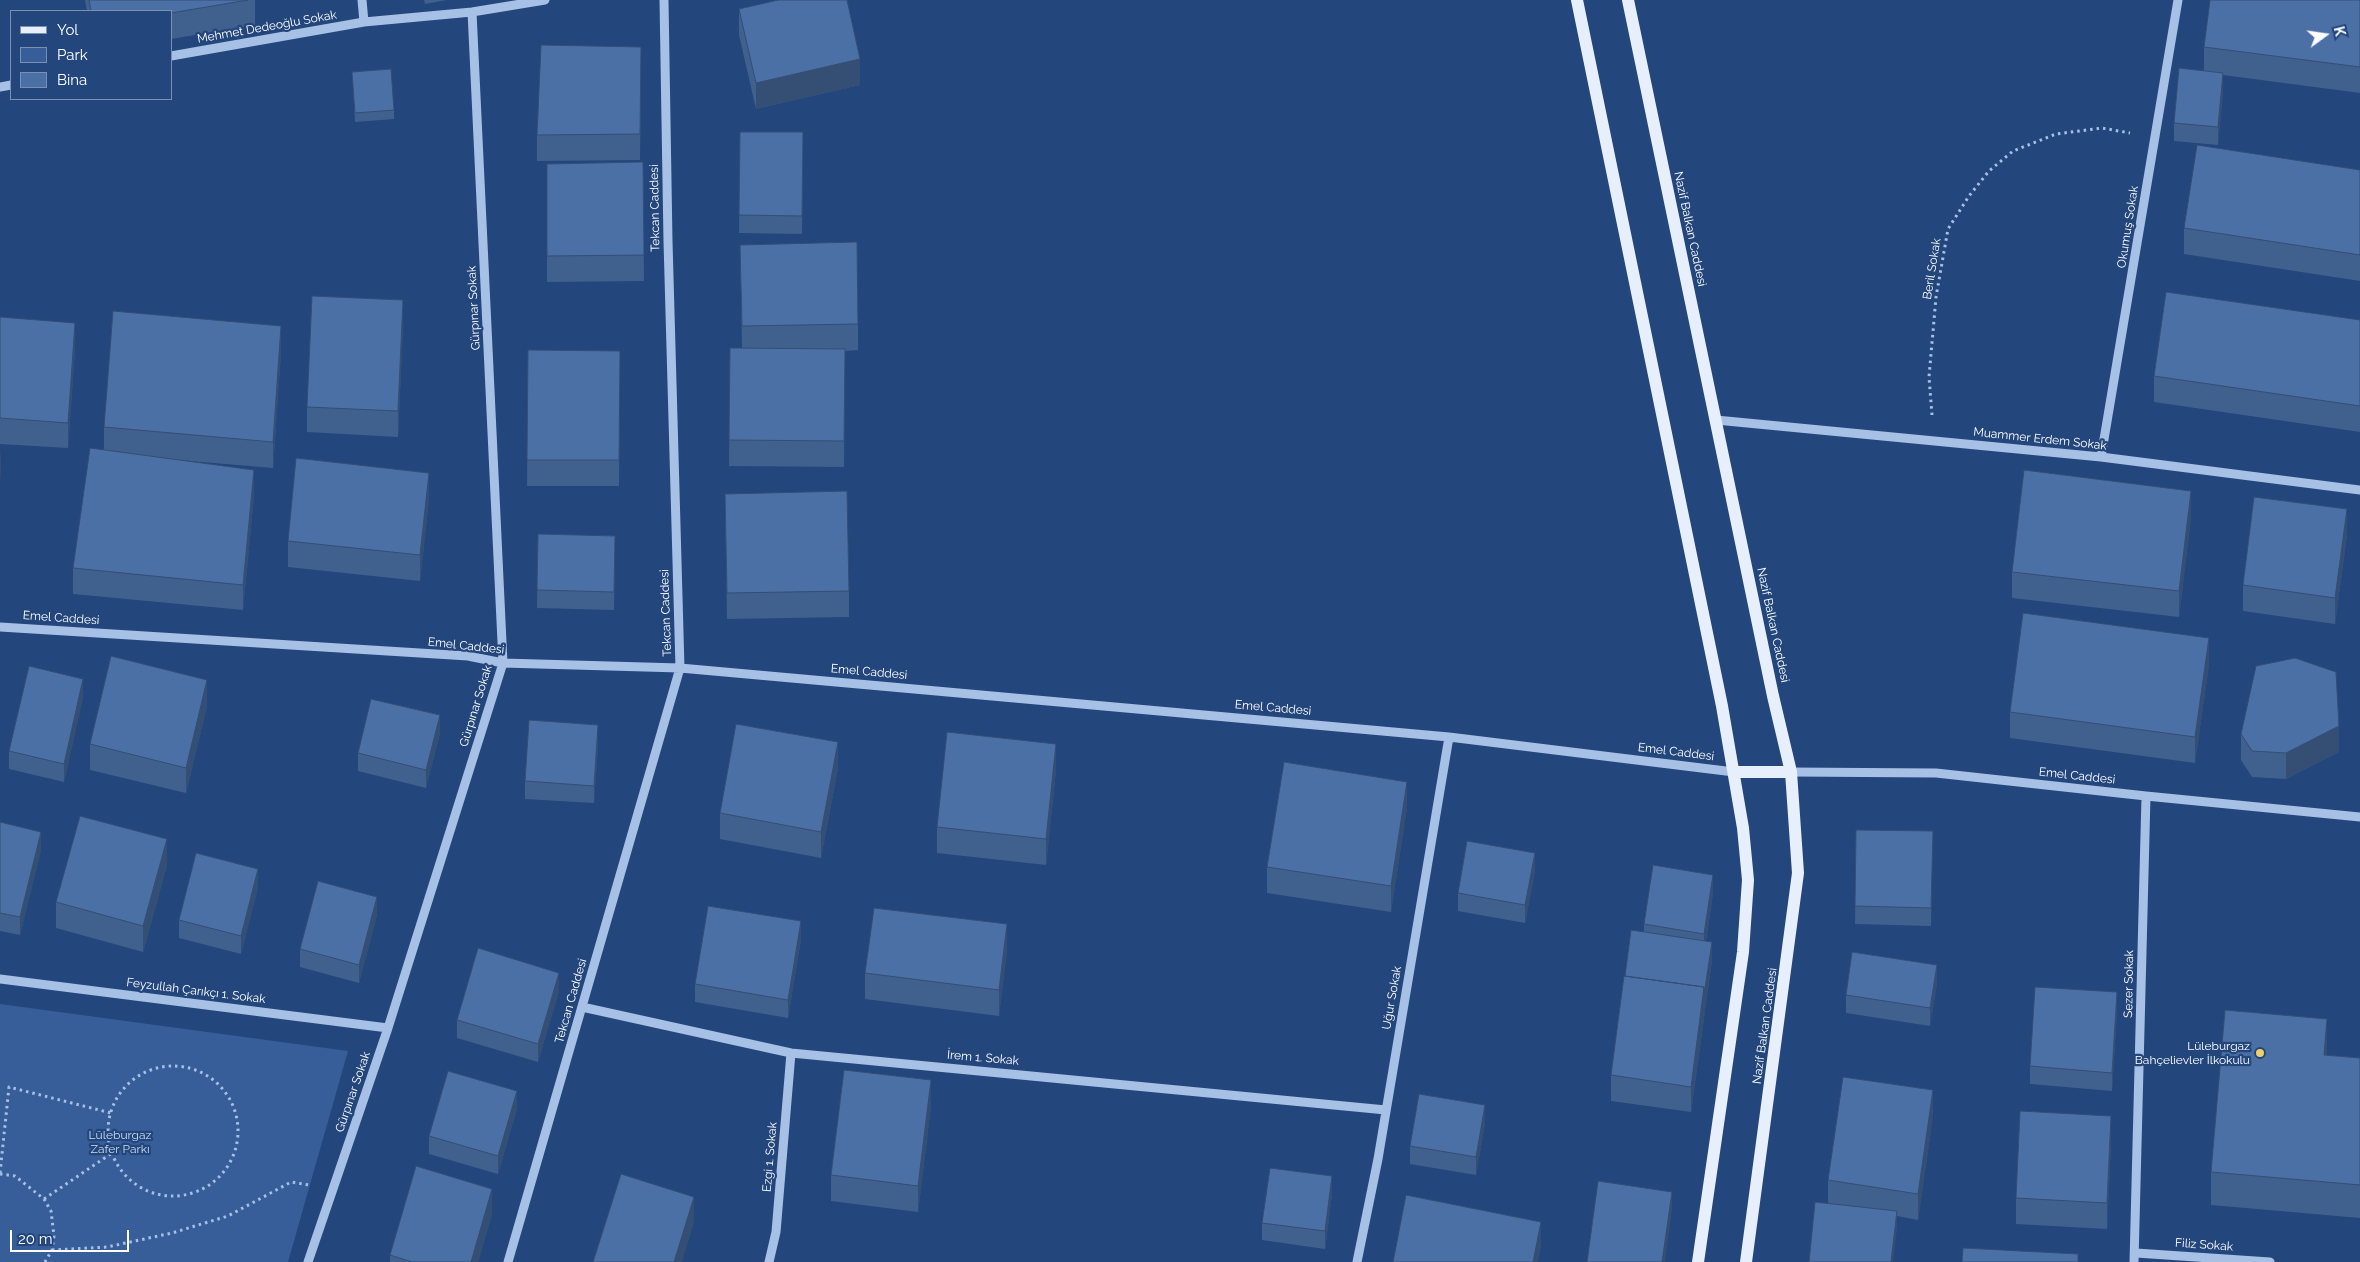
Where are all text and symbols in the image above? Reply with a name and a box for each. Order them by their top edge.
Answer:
street label: Mehmet Dedeoğlu Sokak [196,8,338,46]
legend [10,10,172,100]
north arrow [2300,10,2350,60]
text: Yol [57,21,78,39]
text: K [2331,25,2348,38]
text: Park [57,46,88,64]
text: Bina [57,71,87,89]
street label: Tekcan Caddesi [647,164,663,252]
street label: Nazif Balkan Caddesi [1671,170,1709,288]
street label: Okumuş Sokak [2114,185,2142,269]
street label: Beril Sokak [1920,237,1944,301]
street label: Gürpınar Sokak [465,265,483,351]
street label: Muammer Erdem Sokak [1973,425,2107,453]
street label: Nazif Balkan Caddesi [1754,566,1792,684]
street label: Tekcan Caddesi [657,569,675,657]
street label: Emel Caddesi [22,608,100,628]
street label: Emel Caddesi [427,635,505,657]
street label: Emel Caddesi [830,661,908,683]
street label: Gürpınar Sokak [457,664,495,748]
street label: Emel Caddesi [1234,697,1312,719]
street label: Emel Caddesi [1637,740,1715,764]
street label: Emel Caddesi [2038,765,2116,787]
street label: Sezer Sokak [2121,950,2137,1018]
street label: Tekcan Caddesi [552,957,590,1045]
street label: Uğur Sokak [1379,965,1405,1031]
street label: Nazif Balkan Caddesi [1750,967,1780,1085]
street label: Feyzullah Çarıkçı 1. Sokak [126,975,266,1007]
place label: Lüleburgaz Bahçelievler İlkokulu [2135,1039,2250,1067]
marker: Lüleburgaz Bahçelievler İlkokulu [2254,1047,2266,1059]
street label: İrem 1. Sokak [946,1048,1020,1068]
street label: Gürpınar Sokak [332,1050,374,1134]
street label: Ezgi 1. Sokak [760,1121,780,1193]
park label: Lüleburgaz Zafer Parkı [89,1128,151,1156]
scale bar [12,1220,131,1252]
text: 20 m [18,1230,53,1248]
street label: Filiz Sokak [2174,1236,2234,1254]

